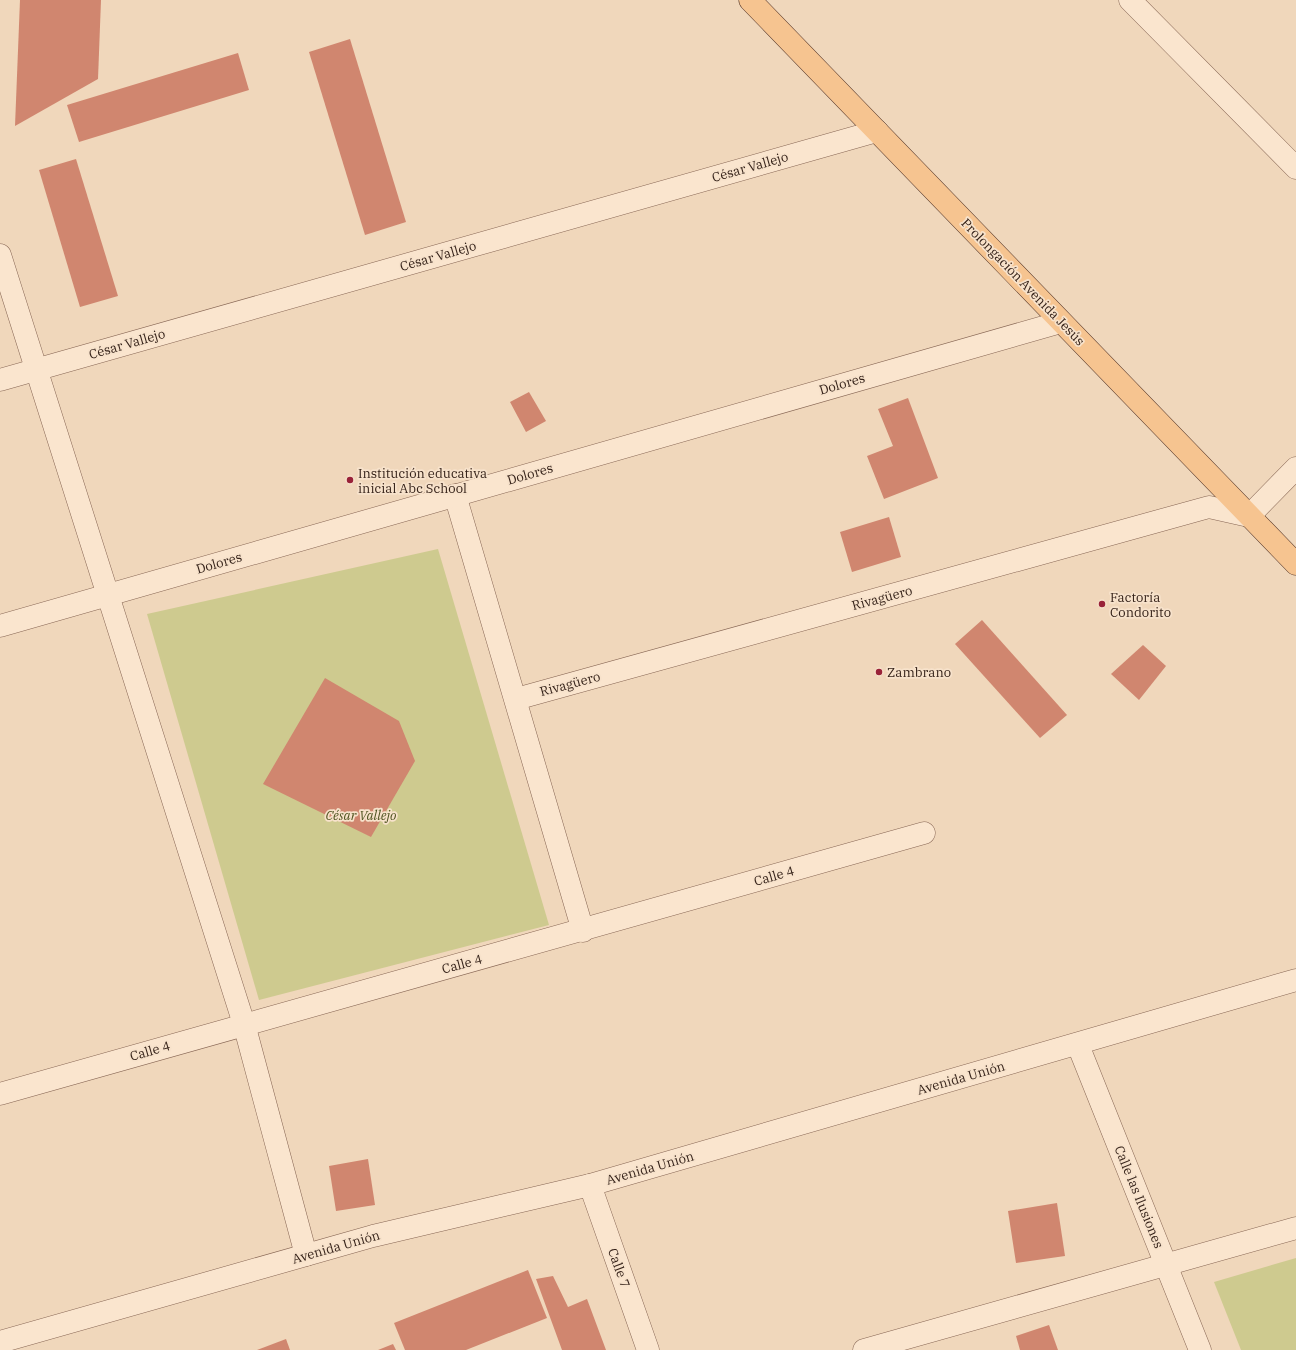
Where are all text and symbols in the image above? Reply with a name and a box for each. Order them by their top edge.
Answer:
street label: César Vallejo [710,148,790,186]
street label: Prolongación Avenida Jesús [958,215,1088,349]
street label: César Vallejo [398,237,478,275]
street label: César Vallejo [87,325,167,363]
street label: Dolores [817,369,867,399]
street label: Dolores [505,459,555,489]
place label: Institución educativa inicial Abc School [358,465,487,497]
marker: Institución educativa inicial Abc School [345,475,355,485]
street label: Dolores [194,548,244,578]
street label: Rivagüero [850,582,914,614]
place label: Factoría Condorito [1110,589,1171,621]
marker: Factoría Condorito [1097,599,1107,609]
place label: Zambrano [887,664,951,681]
marker: Zambrano [874,667,884,677]
street label: Rivagüero [538,668,602,700]
park label: César Vallejo [325,807,397,824]
street label: Calle 4 [752,862,796,890]
street label: Calle 4 [440,950,484,978]
street label: Calle 4 [128,1037,172,1065]
street label: Avenida Unión [915,1057,1007,1099]
street label: Calle las Ilusiones [1111,1143,1167,1251]
street label: Avenida Unión [604,1147,696,1189]
street label: Avenida Unión [290,1226,382,1268]
street label: Calle 7 [604,1246,634,1290]

